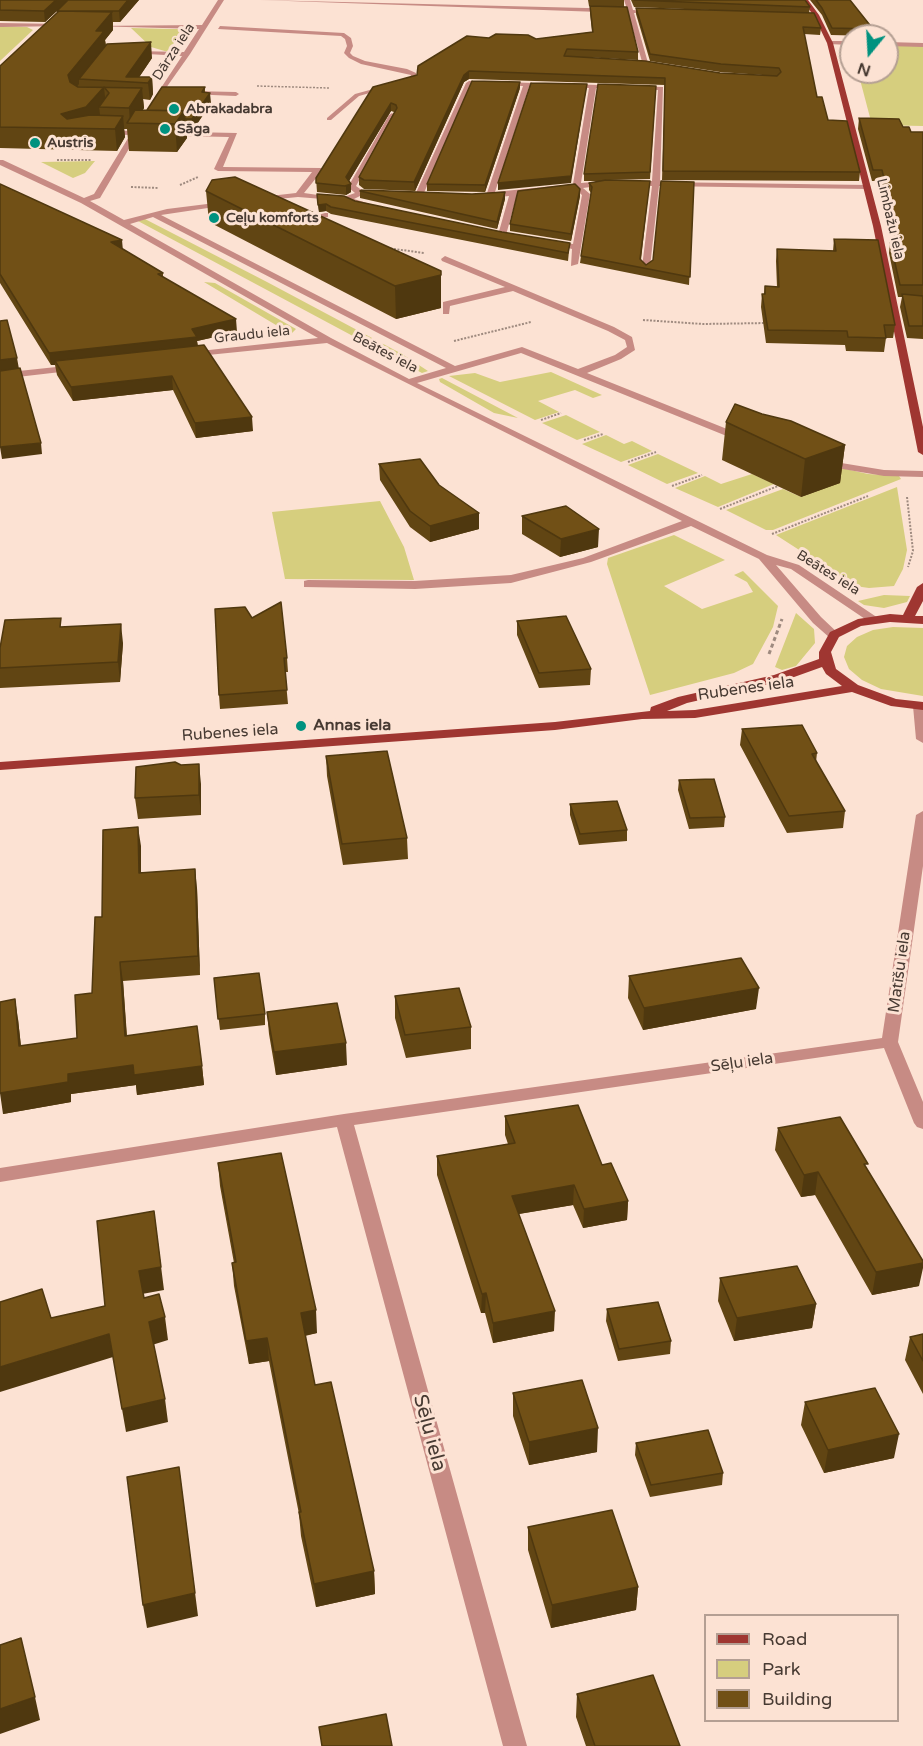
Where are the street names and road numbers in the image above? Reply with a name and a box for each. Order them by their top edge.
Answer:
street label: Dārza iela [149,20,199,84]
street label: Limbažu iela [872,177,908,261]
street label: Graudu iela [213,323,291,347]
street label: Beātes iela [349,329,421,377]
street label: Beātes iela [793,547,863,599]
street label: Rubenes iela [697,673,795,705]
street label: Rubenes iela [181,720,279,746]
street label: Matīšu iela [885,930,915,1014]
street label: Sēļu iela [710,1049,774,1077]
street label: Sēļu iela [407,1392,451,1474]

